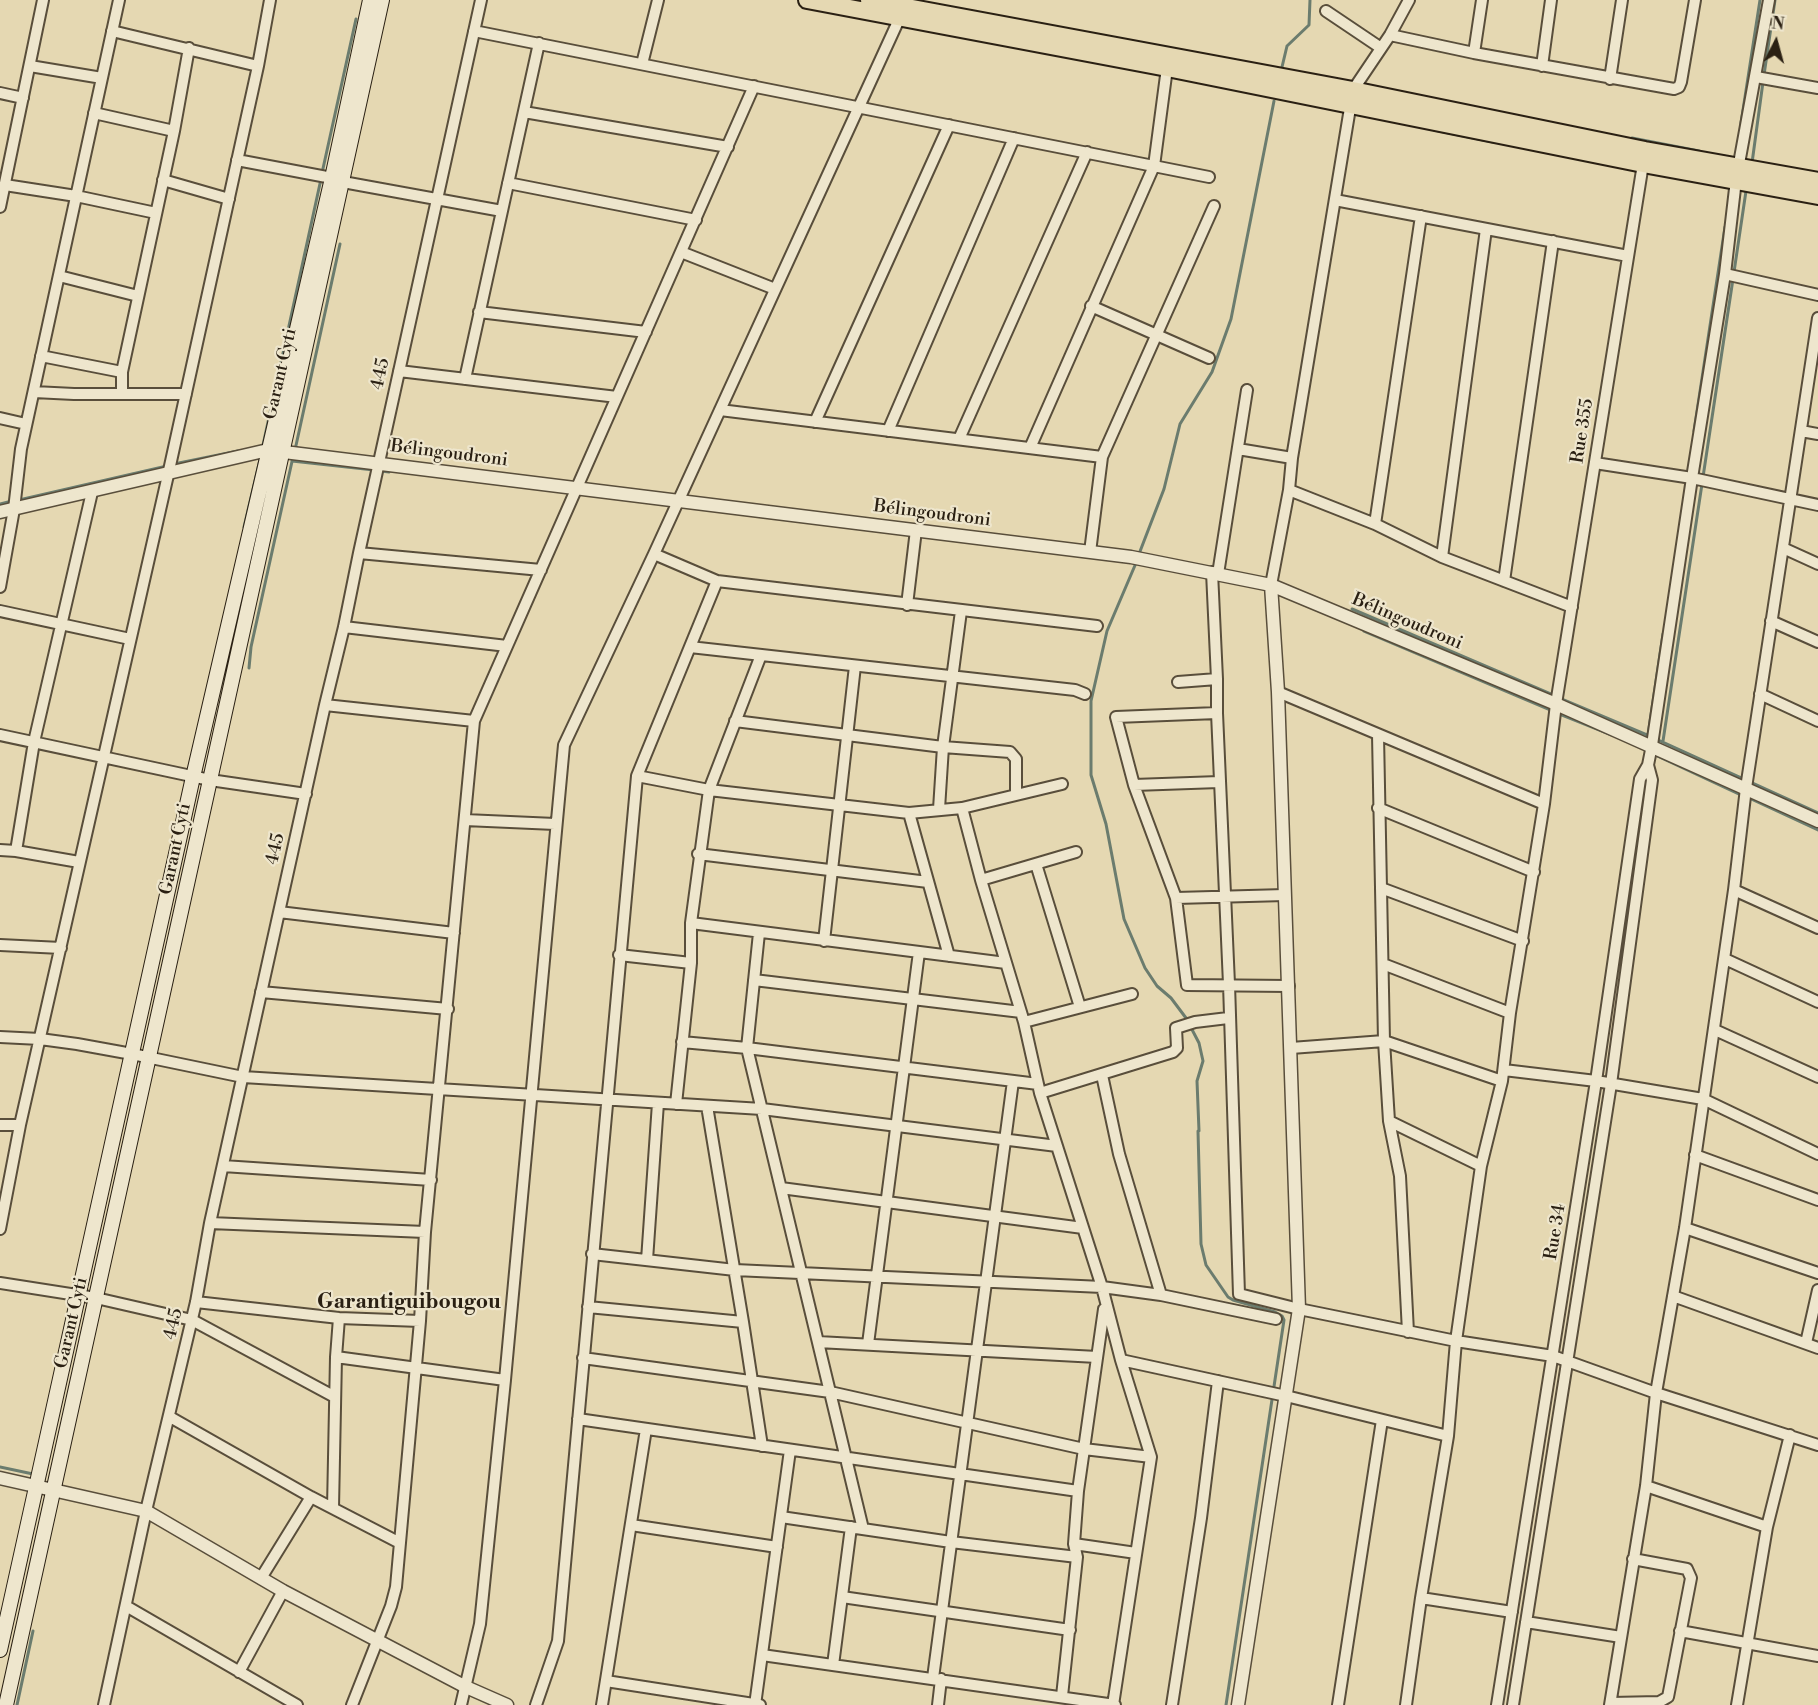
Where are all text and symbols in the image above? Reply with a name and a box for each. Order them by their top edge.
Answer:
north arrow [1746,12,1806,72]
text: N [1771,13,1785,35]
street label: Garant Cyti [260,326,302,422]
street label: 445 [367,356,395,392]
street label: Rue 355 [1567,397,1599,465]
street label: Bélingoudroni [389,436,509,472]
street label: Bélingoudroni [872,496,992,532]
street label: Bélingoudroni [1348,589,1466,655]
street label: Garant Cyti [156,801,196,897]
street label: 445 [262,831,290,867]
street label: Rue 34 [1541,1202,1571,1262]
street label: Garant Cyti [51,1275,93,1371]
district label: Garantiguibougou [317,1290,501,1316]
street label: 445 [160,1306,188,1342]

